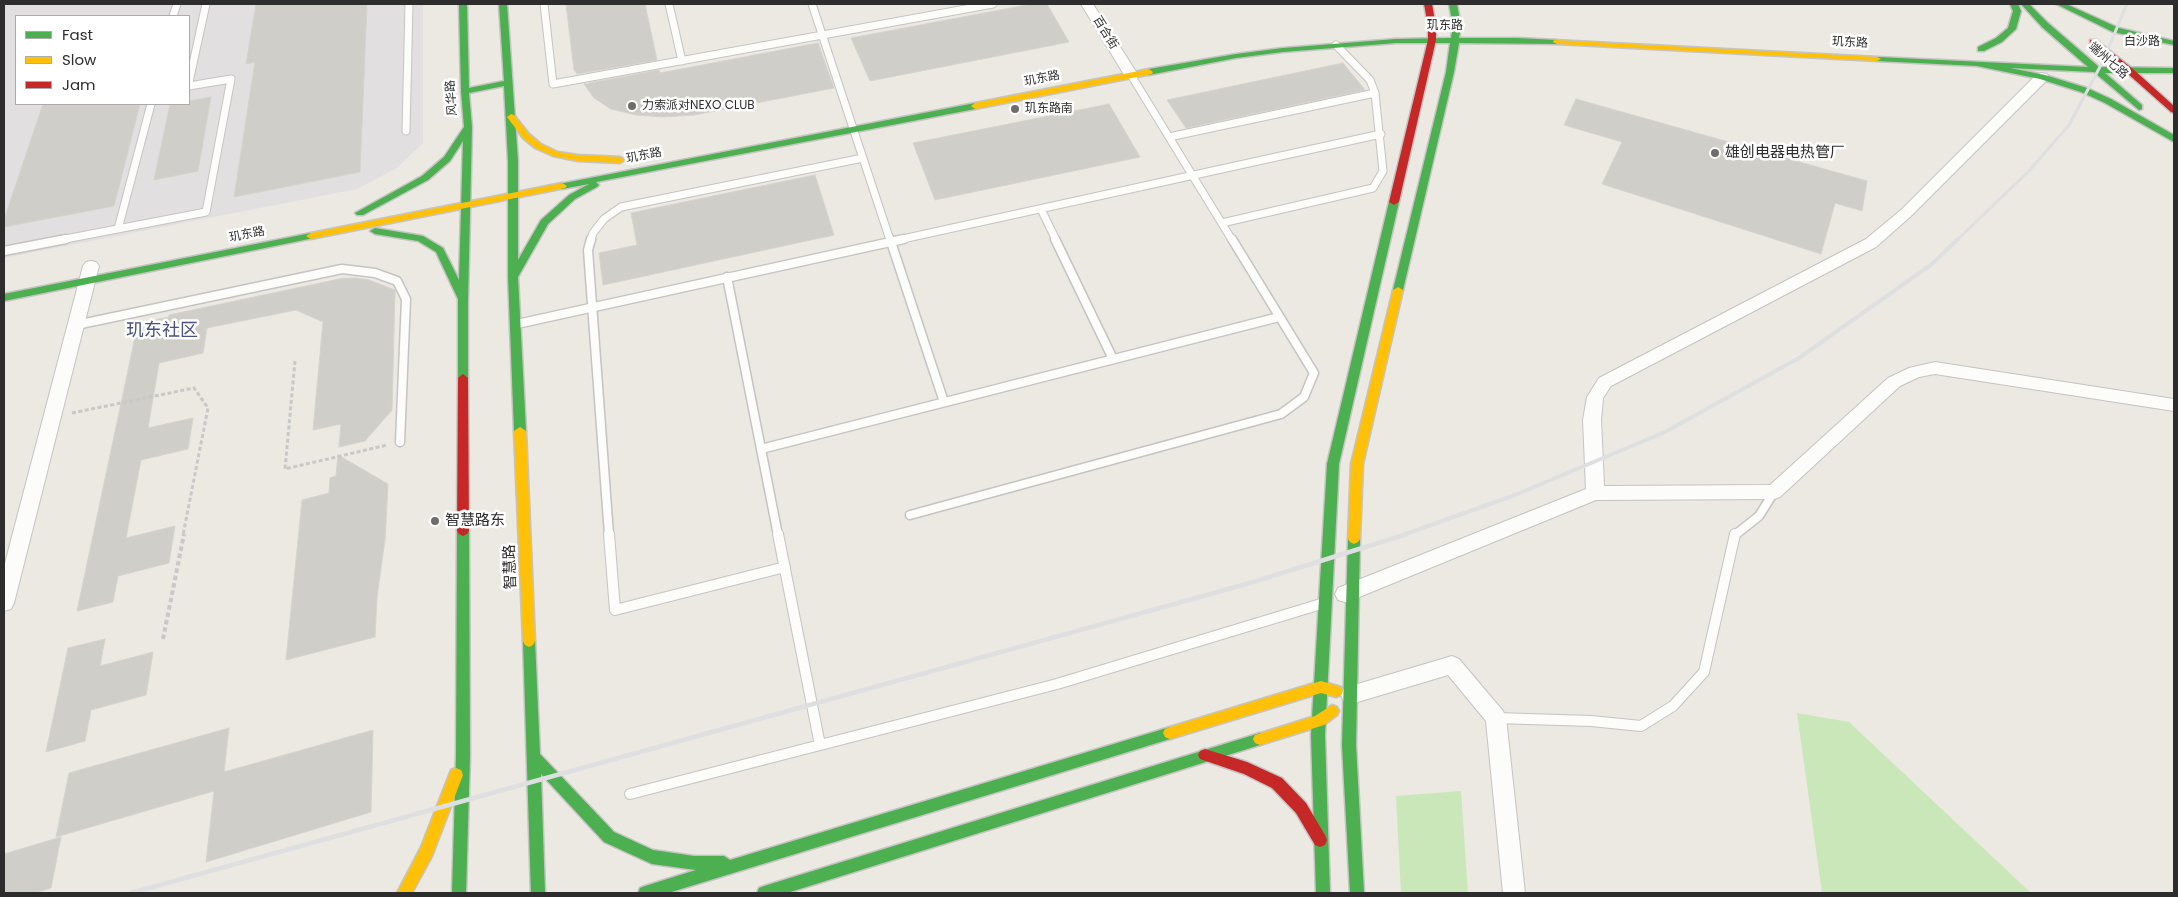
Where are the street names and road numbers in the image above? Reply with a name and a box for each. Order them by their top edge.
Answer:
street label: 百合街 [1089,14,1121,52]
street label: 玑东路 [1427,19,1463,33]
street label: 玑东路 [1832,35,1868,51]
street label: 白沙路 [2124,35,2160,49]
street label: 端州七路 [2085,40,2131,82]
street label: 玑东路 [1023,68,1061,90]
street label: 风华路 [444,80,460,116]
street label: 玑东路 [625,145,663,167]
street label: 玑东路 [228,224,266,246]
street label: 智慧路 [501,544,521,590]

